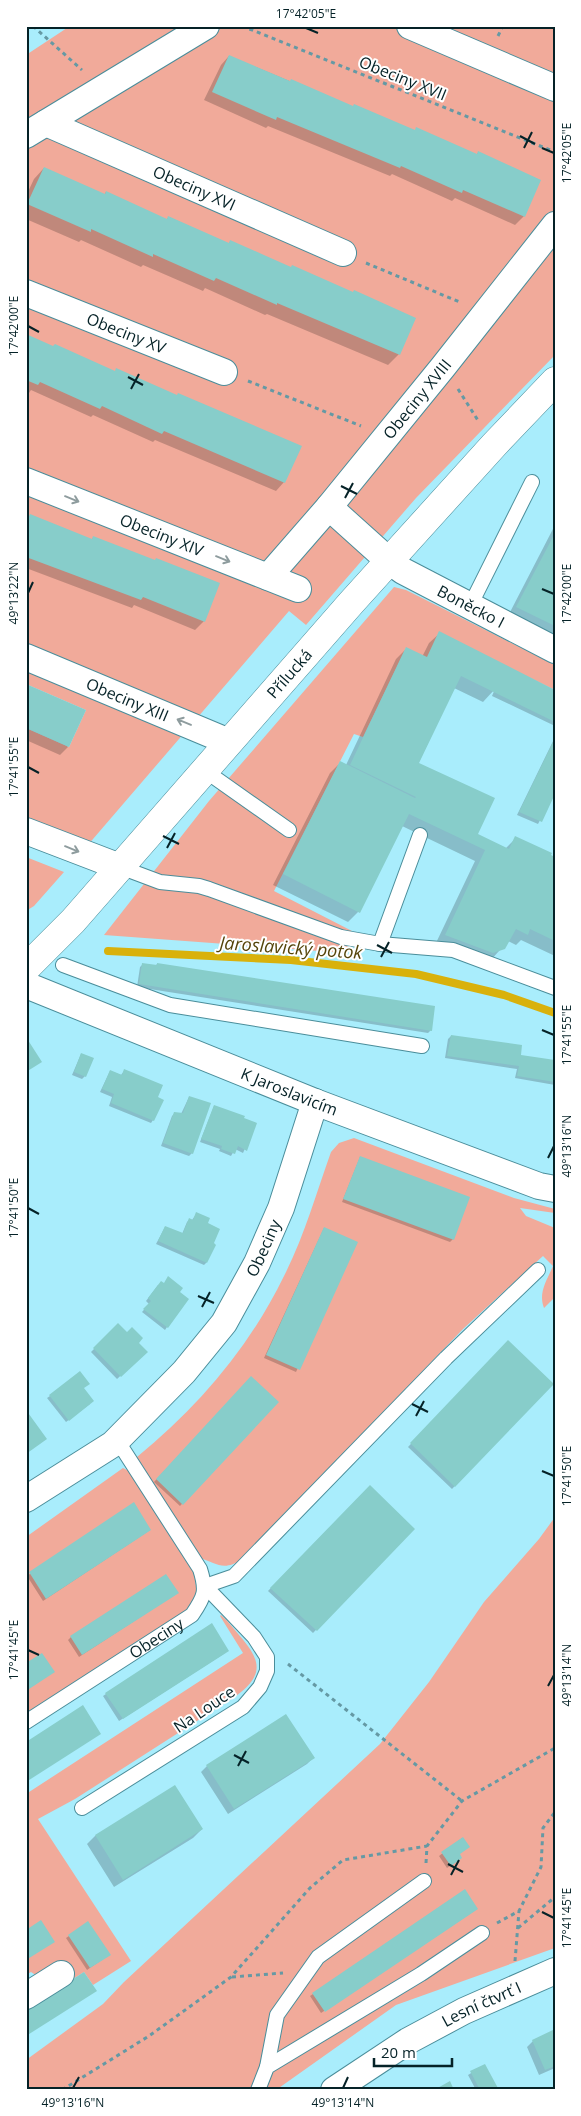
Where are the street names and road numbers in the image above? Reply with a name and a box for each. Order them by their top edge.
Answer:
street label: Obeciny XVII [356,50,450,106]
street label: Obeciny XVI [150,160,239,216]
street label: Obeciny XV [83,307,170,359]
street label: Obeciny XVIII [378,354,456,444]
street label: Obeciny XIV [117,508,207,562]
street label: Boněcko I [434,580,509,633]
street label: Přílucká [262,644,317,703]
street label: Obeciny XIII [83,672,172,727]
street label: K Jaroslavicím [238,1062,341,1121]
street label: Obeciny [241,1215,286,1281]
street label: Obeciny [125,1612,189,1664]
street label: Na Louce [169,1680,239,1738]
street label: Lesní čtvrť I [438,1976,525,2032]

